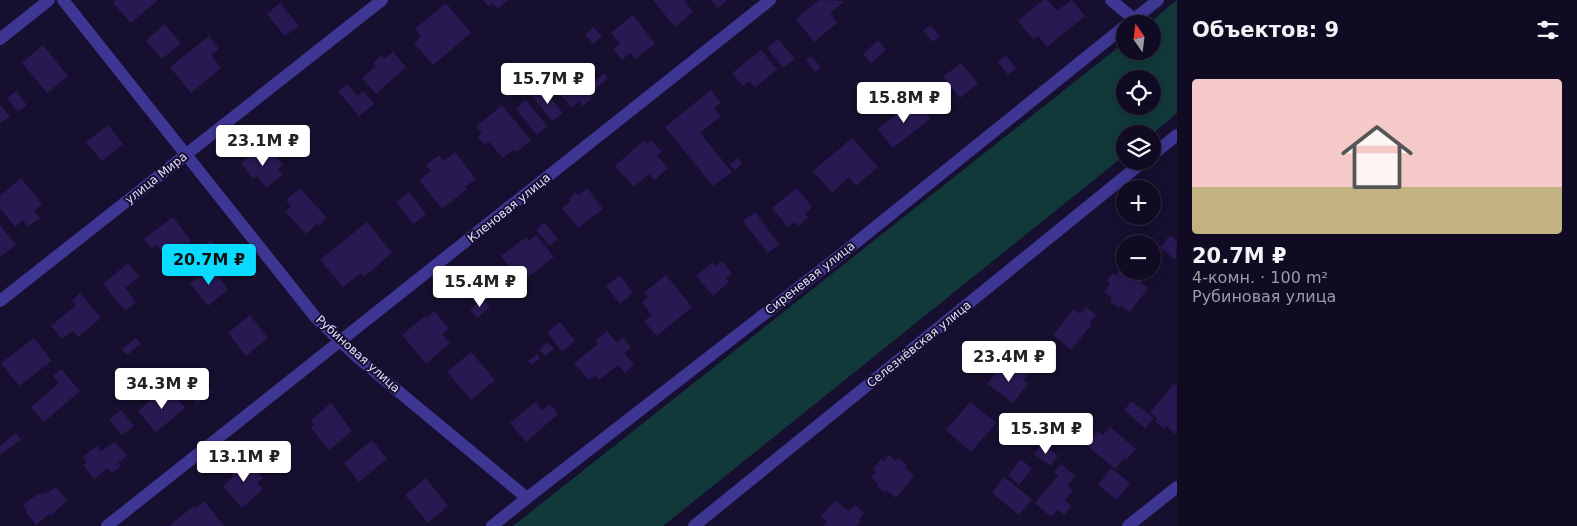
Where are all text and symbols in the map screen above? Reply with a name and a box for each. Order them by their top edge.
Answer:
north arrow [1116,15,1161,60]
map controls [1116,15,1161,280]
icon: filters [1534,16,1562,44]
text: Объектов: 9 [1192,18,1339,42]
pin: 15.7M ₽ [502,62,594,105]
text: 15.7M ₽ [512,69,584,88]
button: locate [1116,70,1161,115]
pin: 15.8M ₽ [858,82,950,124]
text: 15.8M ₽ [868,88,940,107]
icon: home [1332,112,1422,202]
pin: 23.1M ₽ [217,124,309,167]
button: layers [1116,125,1161,170]
text: 23.1M ₽ [227,131,299,150]
street label: улица Мира [122,149,190,207]
street label: Кленовая улица [465,170,553,246]
button: + [1116,180,1161,225]
button: − [1116,235,1161,280]
street label: Сиреневая улица [762,239,858,317]
pin: 20.7M ₽ [163,244,255,286]
text: 20.7M ₽ [1192,244,1287,268]
text: 20.7M ₽ [173,250,245,269]
pin: 15.4M ₽ [434,266,526,308]
text: 4-комн. · 100 m² [1192,268,1328,287]
text: 15.4M ₽ [444,272,516,291]
text: Рубиновая улица [1192,287,1336,306]
street label: Селезнёвская улица [864,298,974,390]
street label: Рубиновая улица [313,313,403,395]
pin: 23.4M ₽ [963,340,1055,383]
text: 23.4M ₽ [973,347,1045,366]
pin: 34.3M ₽ [116,368,208,410]
text: 34.3M ₽ [126,374,198,393]
pin: 15.3M ₽ [1000,412,1092,455]
text: 15.3M ₽ [1010,419,1082,438]
pin: 13.1M ₽ [198,440,290,483]
text: 13.1M ₽ [208,447,280,466]

